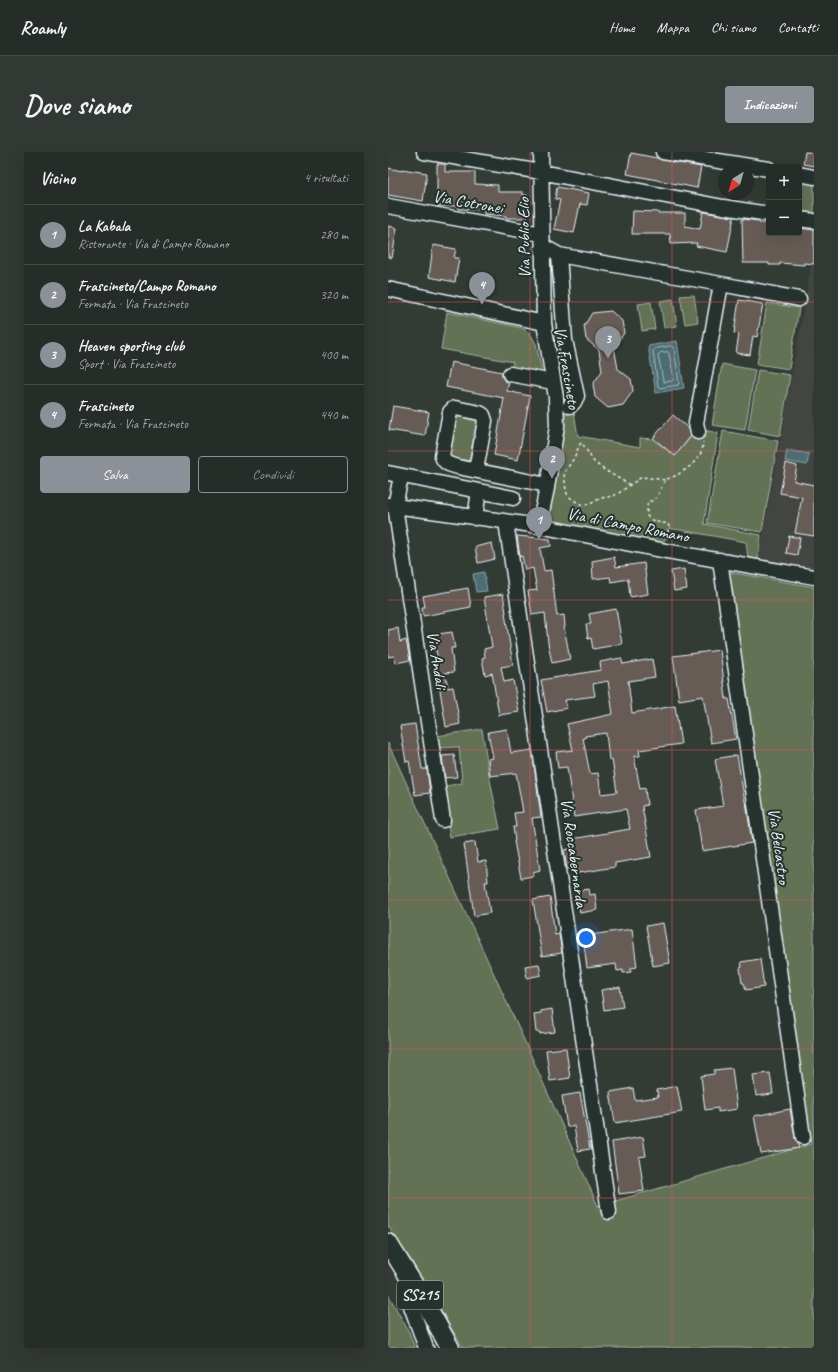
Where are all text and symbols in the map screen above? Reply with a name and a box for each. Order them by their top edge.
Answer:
text: Roamly [20,16,66,40]
text: Home [609,19,635,36]
text: Mappa [657,19,689,36]
text: Chi siamo [711,19,756,36]
text: Contatti [778,19,818,36]
button: Indicazioni [725,86,814,123]
text: Dove siamo [24,87,130,122]
north arrow [718,164,754,200]
map controls [766,164,802,236]
button: + [766,164,802,200]
text: Vicino [40,168,75,189]
text: 4 risultati [304,170,348,186]
street label: Via Cotronei [431,186,507,219]
street label: Via Publio Elio [513,196,535,279]
button: − [766,200,802,236]
text: La Kabala [78,217,130,236]
text: 1 [50,227,56,243]
text: 280 m [320,227,348,243]
text: Ristorante · Via di Campo Romano [78,236,229,252]
pin: 4 [469,272,495,305]
text: Frascineto/Campo Romano [78,277,216,296]
text: 2 [50,287,56,303]
text: 320 m [320,287,348,303]
text: Fermata · Via Frascineto [78,296,188,312]
street label: Via Frascineto [549,325,585,412]
pin: 3 [595,326,621,359]
text: Heaven sporting club [78,337,185,356]
text: 3 [50,347,56,363]
text: 400 m [320,347,348,363]
text: Sport · Via Frascineto [78,356,175,372]
text: Frascineto [78,397,133,416]
text: 4 [50,407,56,423]
text: 440 m [320,407,348,423]
text: Fermata · Via Frascineto [78,416,188,432]
pin: 2 [539,446,565,479]
button: Salva [40,456,190,493]
button: Condividi [198,456,348,493]
street label: Via di Campo Romano [565,503,693,548]
pin: 1 [526,507,552,540]
street label: Via Andali [422,630,452,692]
street label: Via Roccabernarda [556,797,592,911]
street label: Via Belcastro [763,807,795,887]
your location [576,928,596,948]
road number: SS215 [397,1281,443,1309]

